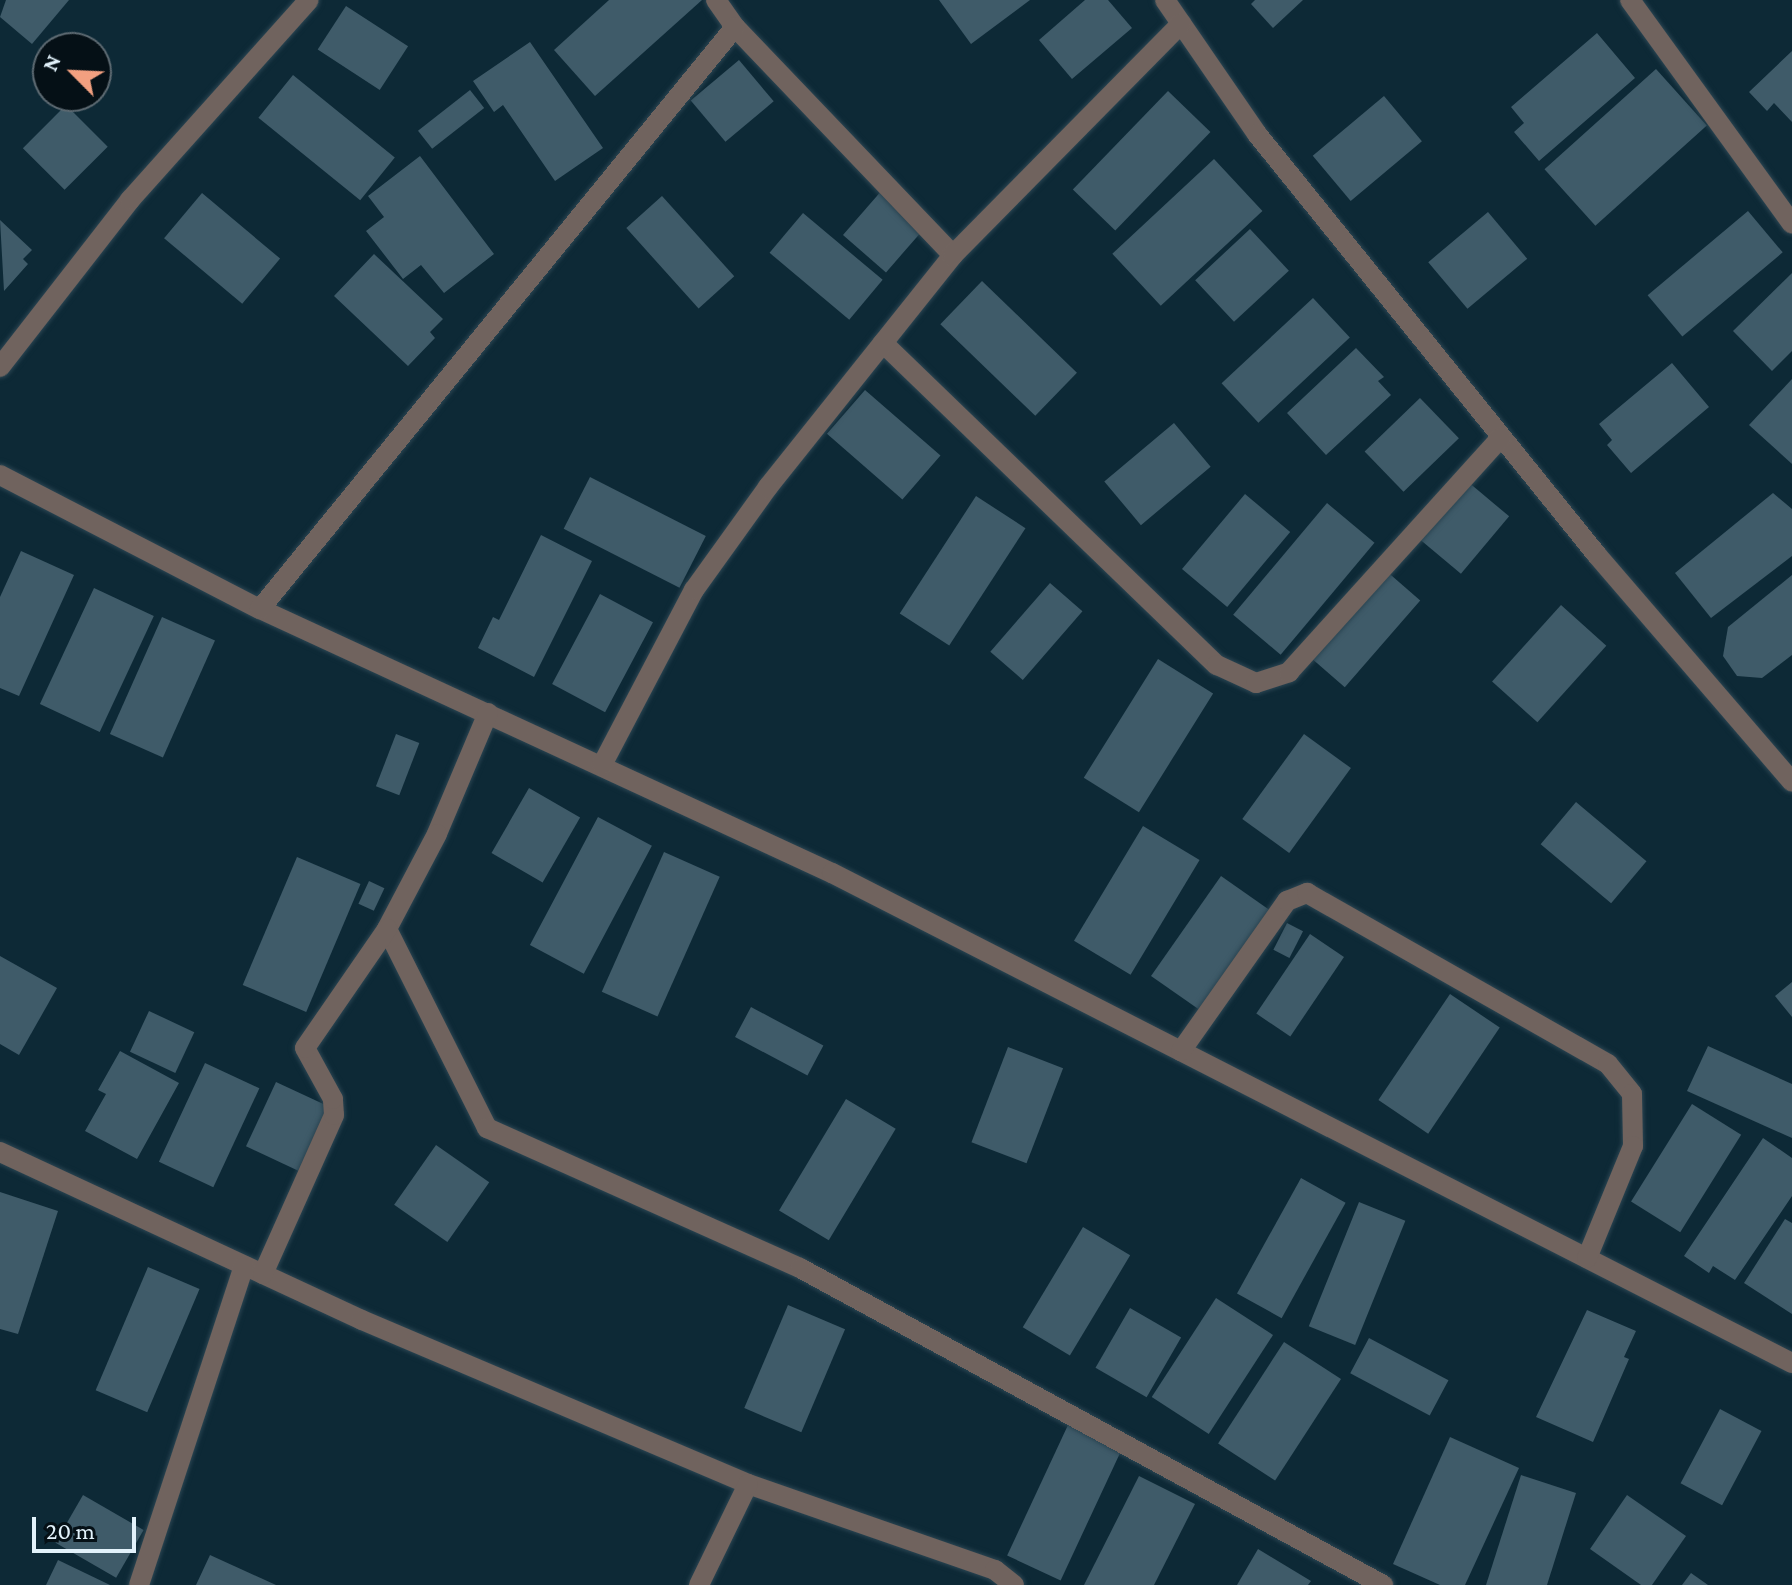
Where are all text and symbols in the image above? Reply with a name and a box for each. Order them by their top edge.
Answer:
north arrow [32,32,112,112]
text: N [37,51,66,75]
scale bar [36,1501,140,1551]
text: 20 m [46,1517,95,1544]

